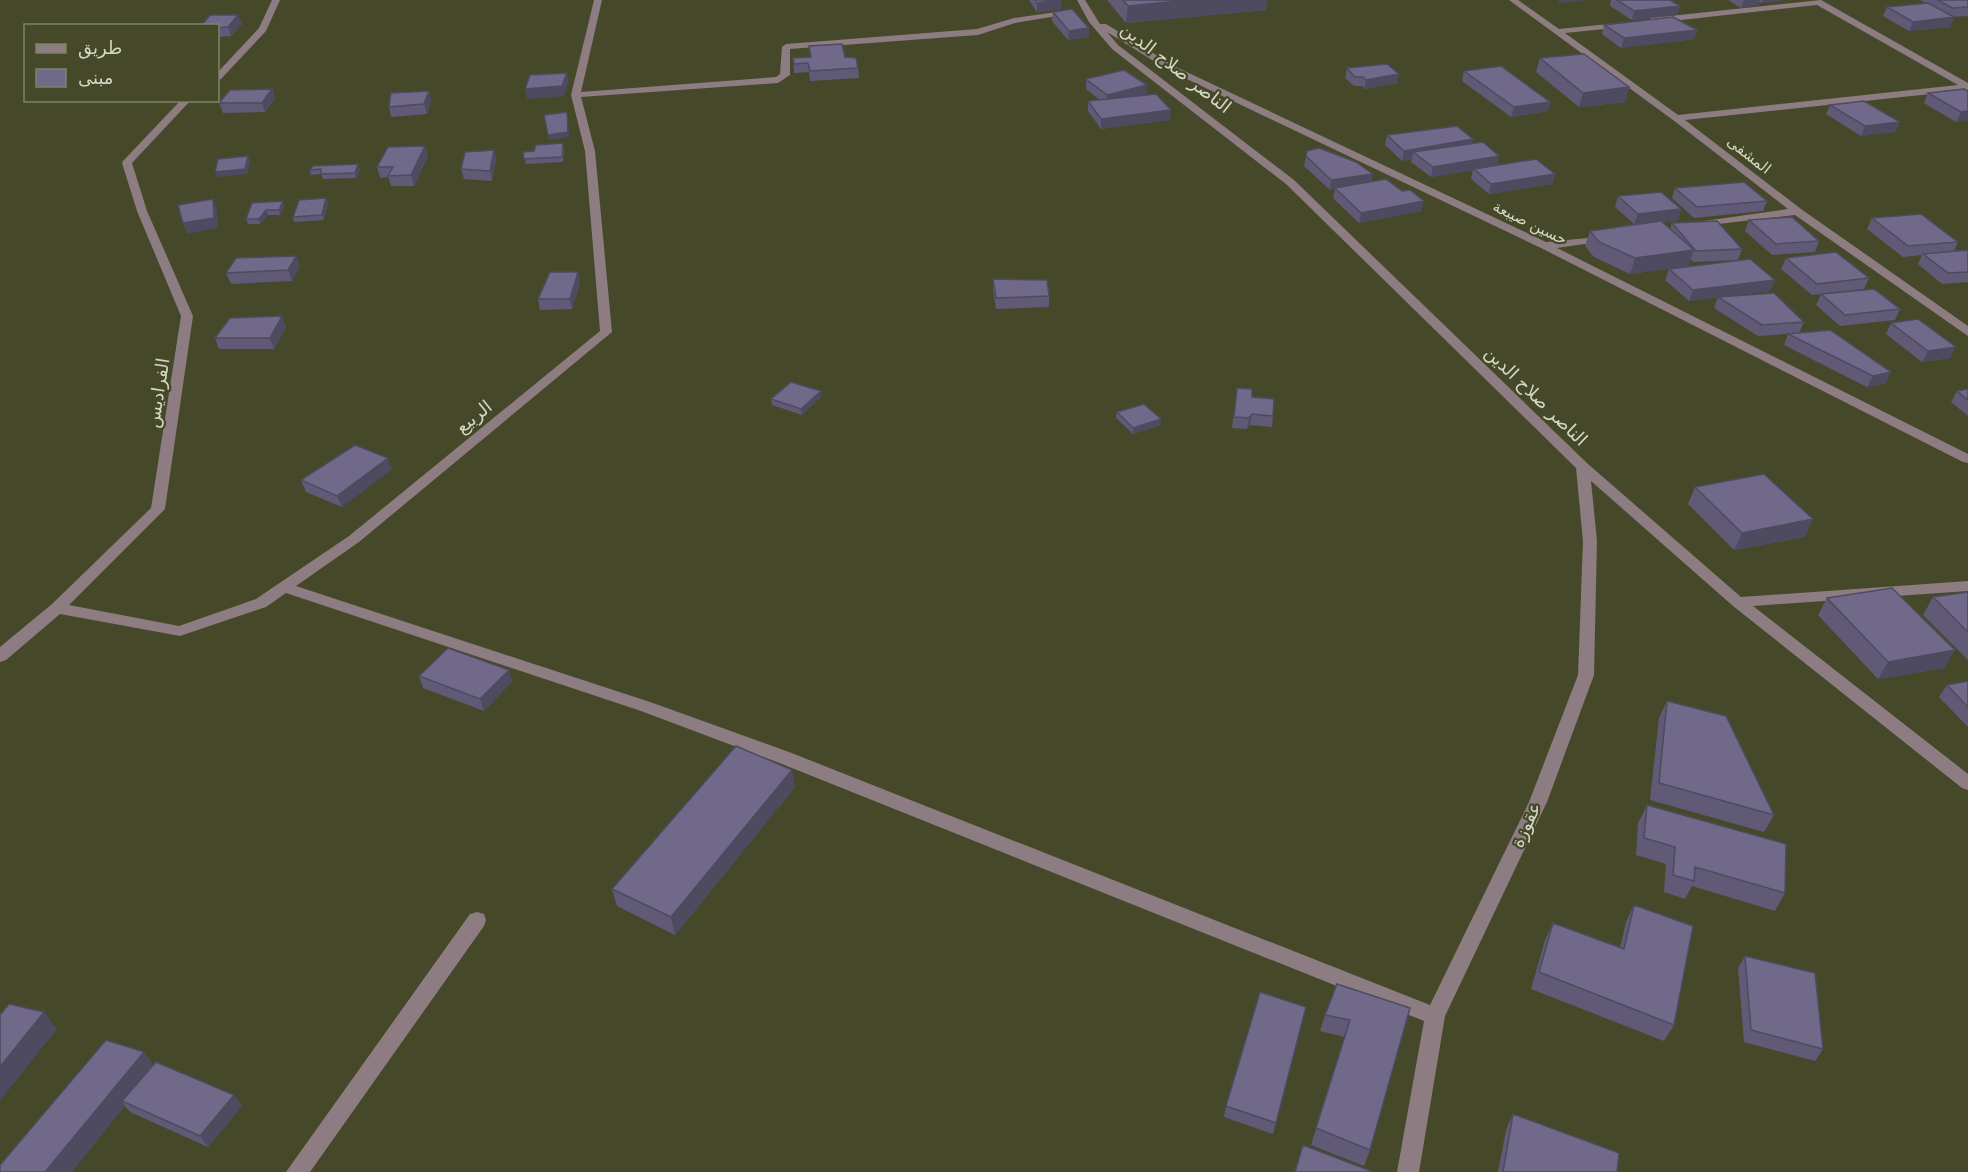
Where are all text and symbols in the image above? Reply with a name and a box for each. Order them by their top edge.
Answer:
street label: الناصر صلاح الدين [1116,18,1236,118]
legend [24,24,219,102]
text: طريق [78,37,122,59]
text: مبنى [78,67,114,88]
street label: المشفى [1723,132,1775,178]
street label: حسين صيبعة [1490,197,1570,249]
street label: الناصر صلاح الدين [1480,341,1592,451]
street label: الفراديس [142,356,174,430]
street label: الربيع [451,396,497,438]
street label: عقوزة [1506,799,1546,851]

